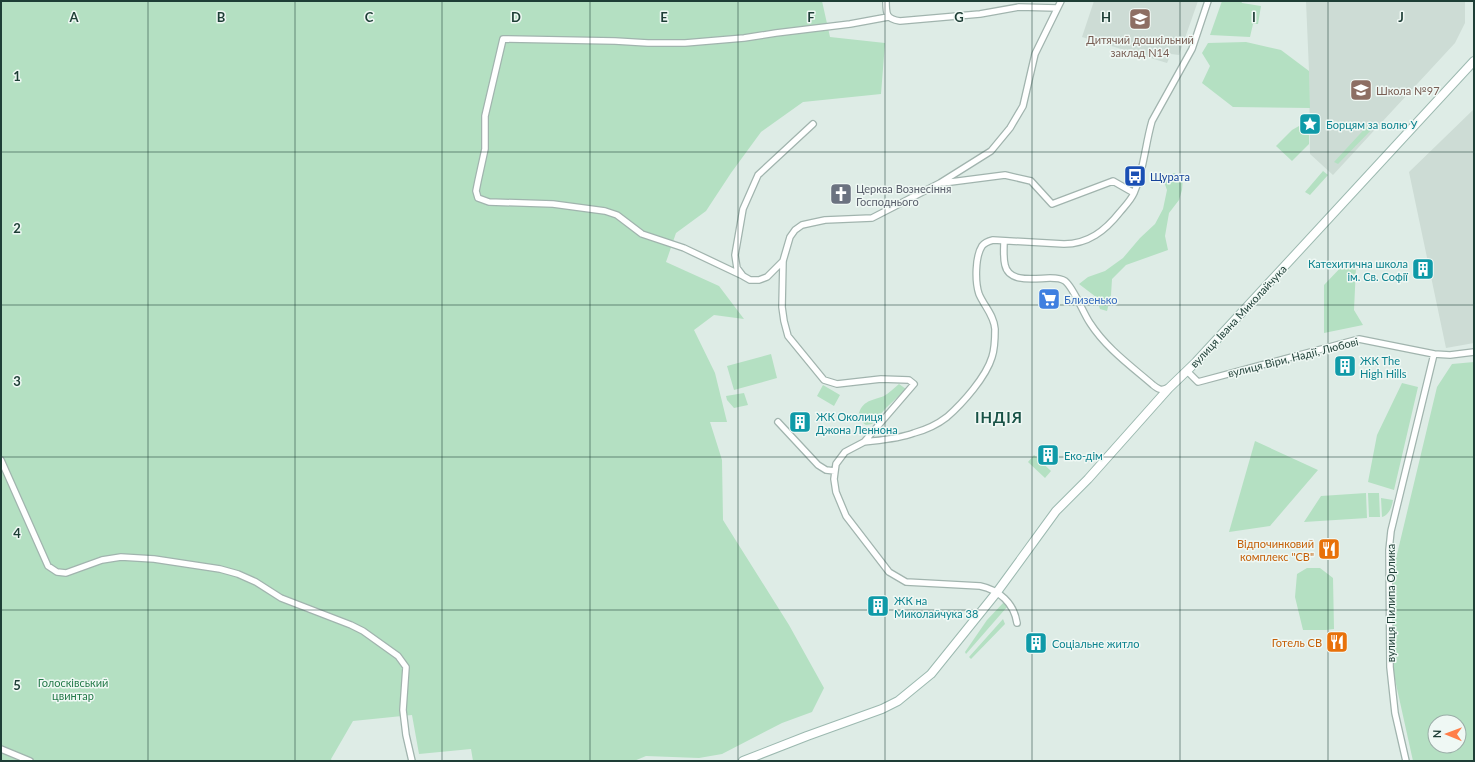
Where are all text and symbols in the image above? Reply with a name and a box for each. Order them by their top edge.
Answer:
school or university icon: Дитячий дошкільний заклад N14 [1127,6,1153,32]
text: A [68,9,79,25]
text: B [217,9,226,25]
text: C [365,9,374,25]
text: D [511,9,521,25]
text: E [660,9,668,25]
text: F [807,9,815,25]
text: G [954,9,964,25]
text: H [1101,9,1111,25]
text: I [1252,9,1256,25]
text: J [1398,9,1404,25]
place label: Дитячий дошкільний заклад N14 [1086,33,1194,59]
text: 1 [13,68,21,84]
school or university icon: Школа №97 [1348,77,1374,103]
place label: Школа №97 [1376,84,1440,97]
place icon: Борцям за волю У [1297,111,1323,137]
place label: Борцям за волю У [1326,118,1417,131]
bus stop icon: Щурата [1122,163,1148,189]
place label: Щурата [1150,170,1190,183]
church icon: Церква Вознесіння Господнього [828,181,854,207]
place label: Церква Вознесіння Господнього [856,182,951,208]
text: 2 [13,220,21,236]
building icon: Катехитична школа ім. Св. Софії [1410,256,1436,282]
place label: Катехитична школа ім. Св. Софії [1308,257,1408,283]
street label: вулиця Івана Миколайчука [1187,262,1289,370]
supermarket icon: Близенько [1036,286,1062,312]
place label: Близенько [1064,293,1117,306]
street label: вулиця Віри, Надії, Любові [1226,334,1360,380]
building icon: ЖК The High Hills [1332,353,1358,379]
place label: ЖК The High Hills [1360,354,1407,380]
text: 3 [13,373,21,389]
district label: ІНДІЯ [975,408,1023,426]
building icon: ЖК Околиця Джона Леннона [787,409,813,435]
place label: ЖК Околиця Джона Леннона [816,410,898,436]
building icon: Еко-дім [1035,442,1061,468]
place label: Еко-дім [1064,449,1103,462]
text: 4 [13,525,21,541]
restaurant icon: Відпочинковий комплекс "СВ" [1316,536,1342,562]
place label: Відпочинковий комплекс "СВ" [1237,537,1314,563]
street label: вулиця Пилипа Орлика [1384,544,1397,662]
building icon: ЖК на Миколайчука 38 [865,593,891,619]
place label: ЖК на Миколайчука 38 [894,594,978,620]
restaurant icon: Готель СВ [1324,629,1350,655]
building icon: Соціальне житло [1023,630,1049,656]
place label: Готель СВ [1272,636,1322,649]
place label: Соціальне житло [1052,637,1139,650]
park label: Голосківський цвинтар [38,676,108,702]
text: 5 [13,677,21,693]
north arrow [1427,714,1467,754]
text: N [1430,729,1443,738]

